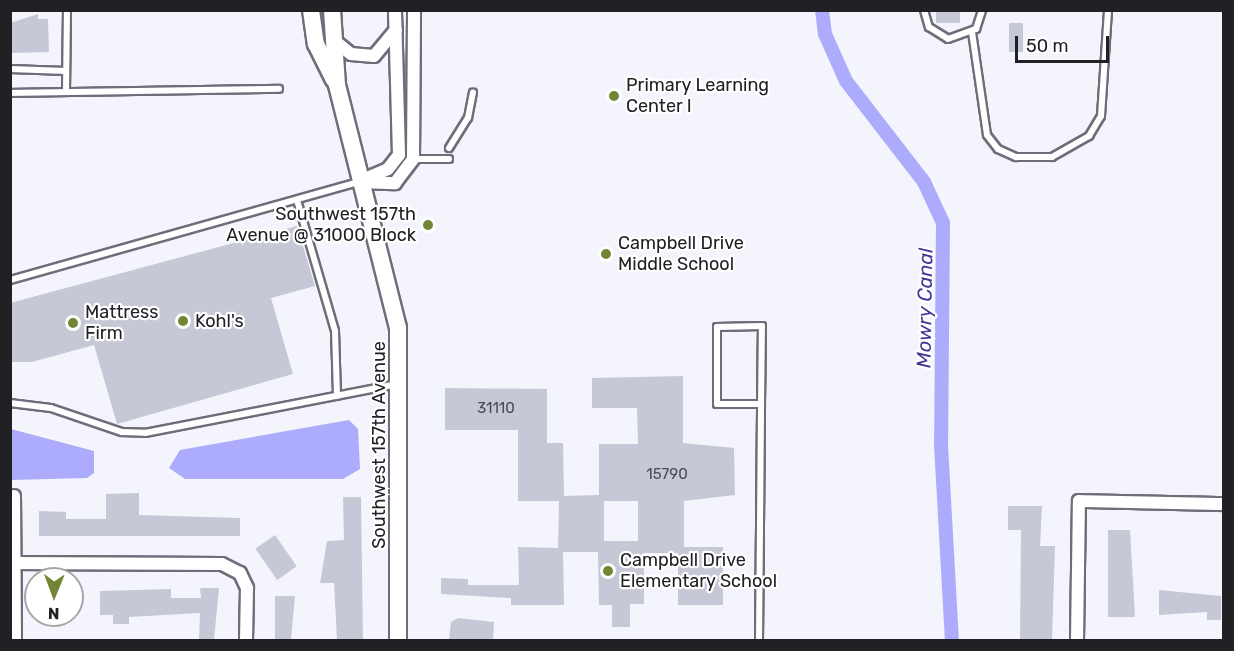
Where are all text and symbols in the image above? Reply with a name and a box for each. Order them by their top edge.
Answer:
scale bar [1018,24,1112,62]
text: 50 m [1026,35,1069,57]
place label: Primary Learning Center I [626,75,770,118]
marker: Primary Learning Center I [607,89,621,103]
place label: Southwest 157th Avenue @ 31000 Block [226,204,416,246]
marker: Southwest 157th Avenue @ 31000 Block [421,218,435,232]
place label: Campbell Drive Middle School [618,233,744,276]
marker: Campbell Drive Middle School [599,247,613,261]
water label: Mowry Canal [912,247,938,369]
place label: Mattress Firm [85,302,158,344]
place label: Kohl's [195,310,244,332]
marker: Kohl's [176,314,190,328]
marker: Mattress Firm [66,316,80,330]
street label: Southwest 157th Avenue [368,341,390,549]
house number: 31110 [477,400,515,418]
house number: 15790 [646,466,688,484]
place label: Campbell Drive Elementary School [620,550,778,592]
marker: Campbell Drive Elementary School [601,564,615,578]
north arrow [24,567,84,627]
text: N [48,604,60,623]

